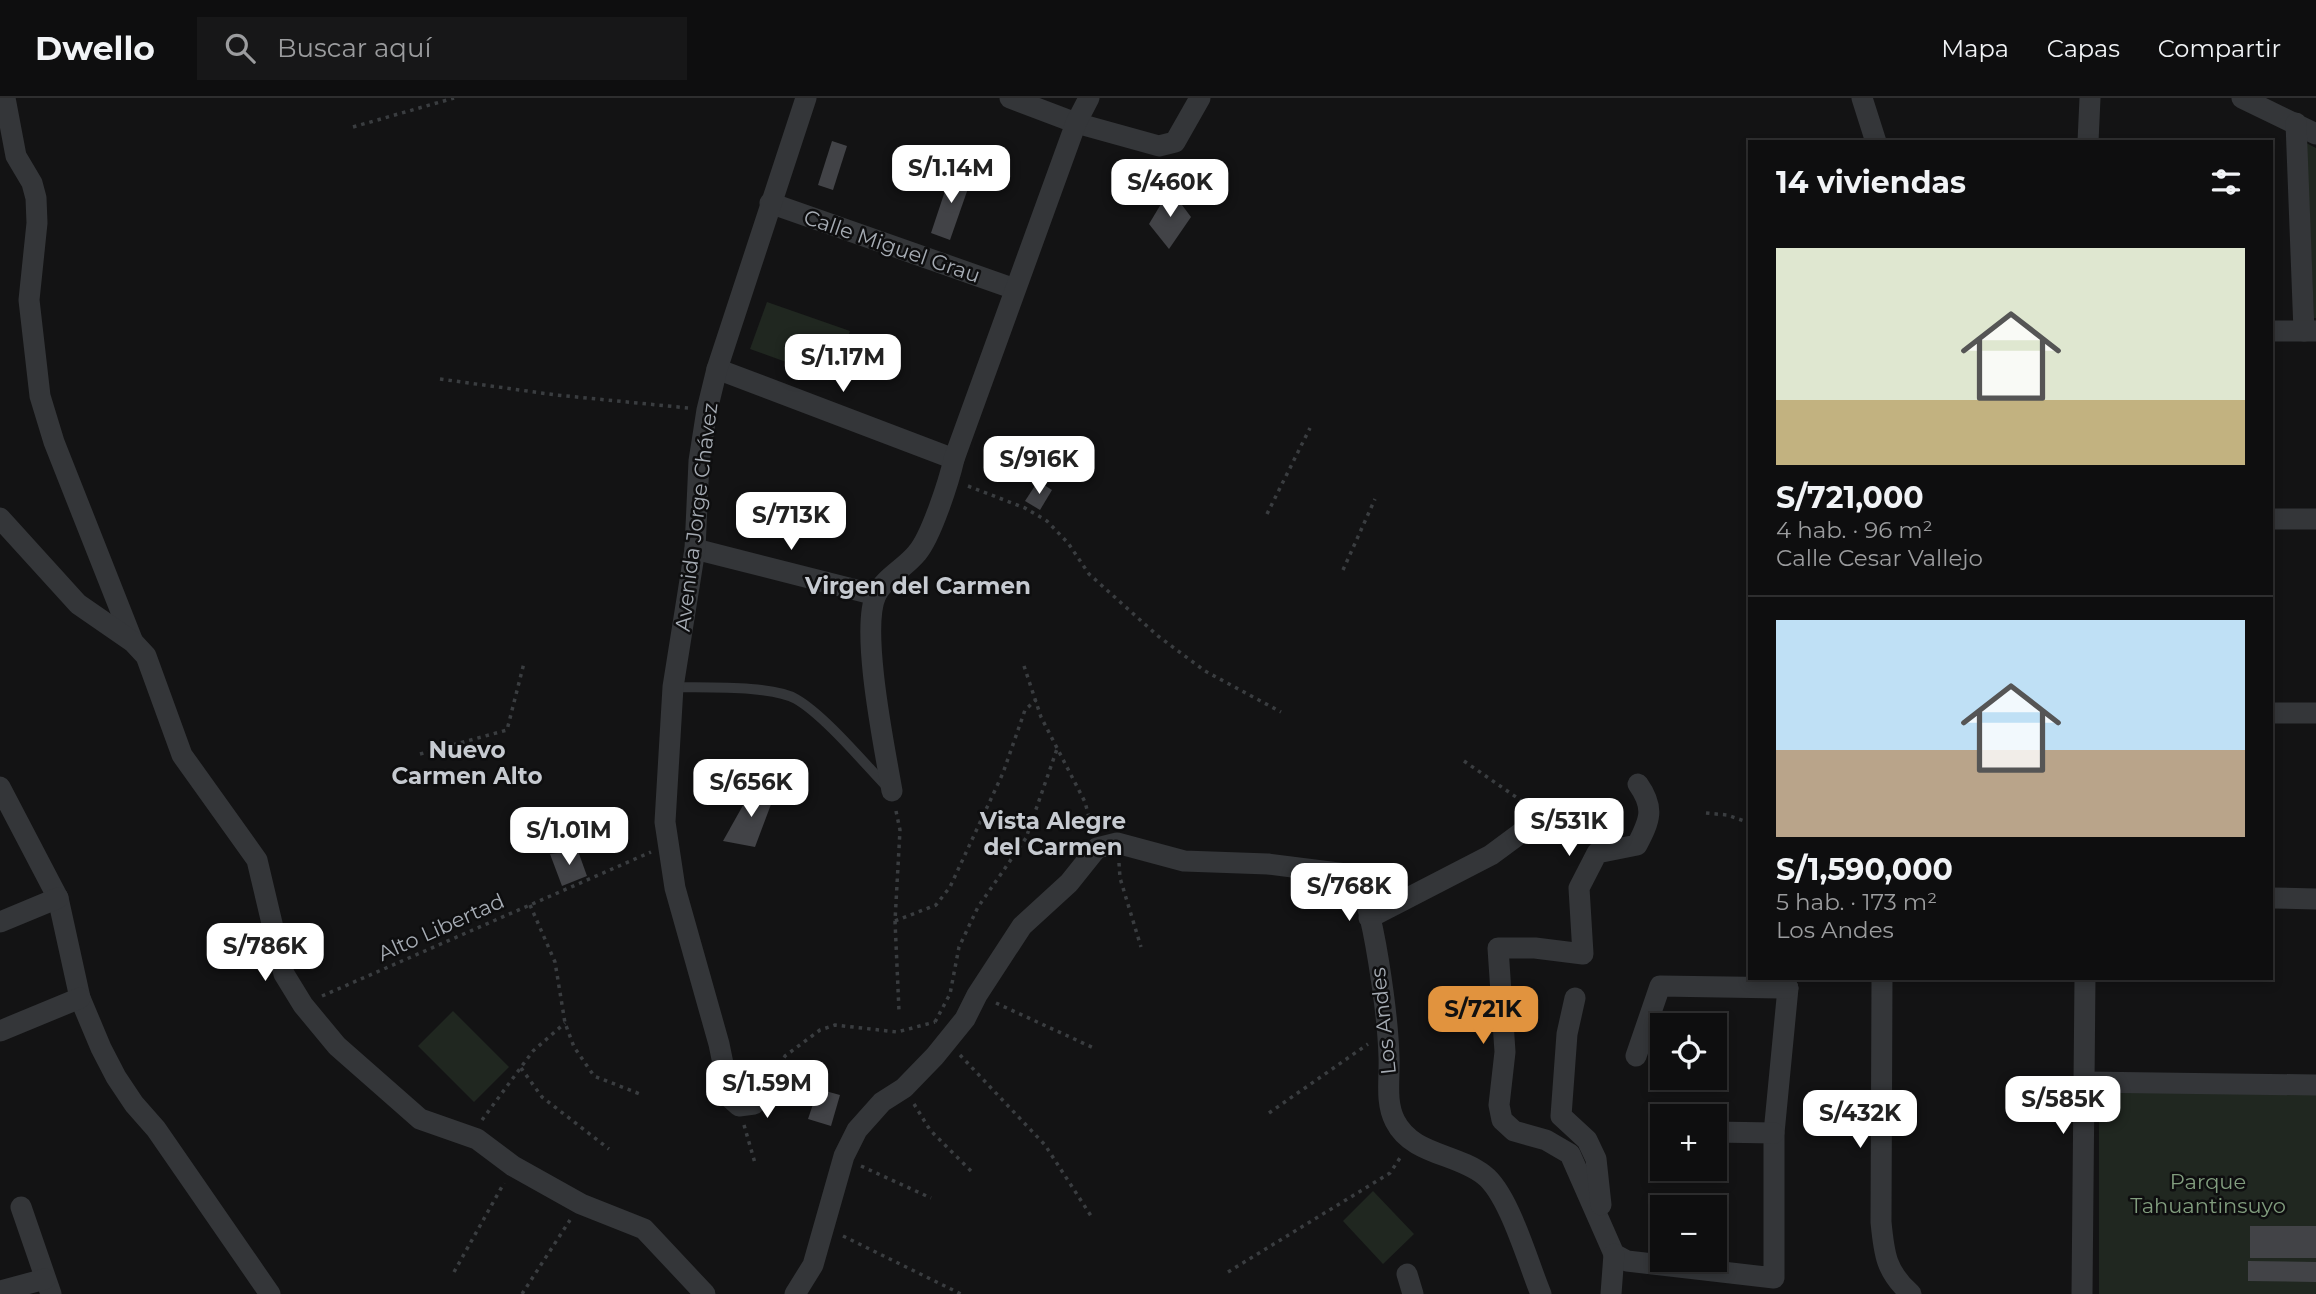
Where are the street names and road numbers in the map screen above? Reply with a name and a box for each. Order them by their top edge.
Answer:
street label: Calle Miguel Grau [800,204,984,288]
street label: Avenida Jorge Chávez [670,401,722,633]
street label: Alto Libertad [374,888,508,966]
street label: Los Andes [1365,966,1401,1076]

